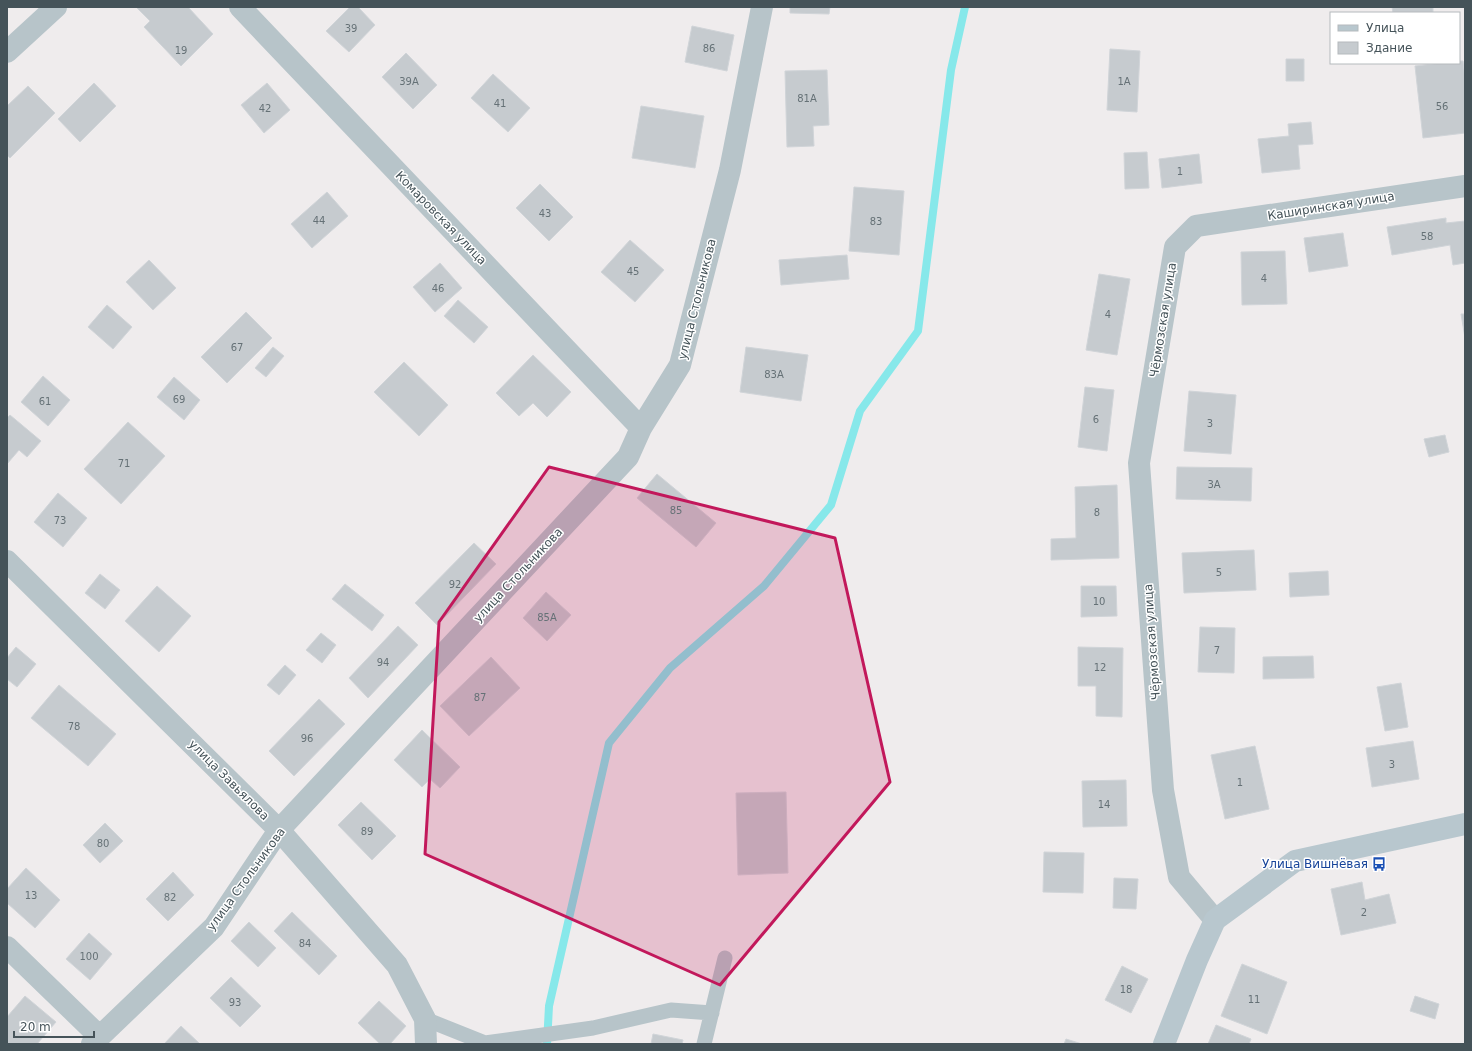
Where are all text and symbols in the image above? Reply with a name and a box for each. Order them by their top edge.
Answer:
legend [1330,12,1460,64]
text: Улица [1366,21,1404,35]
house number: 39 [345,23,357,34]
text: Здание [1366,41,1412,55]
house number: 86 [703,43,715,54]
house number: 19 [175,45,187,56]
house number: 39А [399,76,419,87]
house number: 1А [1117,76,1131,87]
house number: 81А [797,93,817,104]
house number: 41 [494,98,506,109]
house number: 56 [1436,101,1448,112]
house number: 42 [259,103,271,114]
house number: 1 [1177,166,1183,177]
street label: Комаровская улица [393,168,489,268]
street label: Каширинская улица [1267,189,1395,223]
house number: 43 [539,208,551,219]
house number: 44 [313,215,325,226]
house number: 83 [870,216,882,227]
house number: 58 [1421,231,1433,242]
street label: улица Стольникова [675,237,719,361]
street label: Чёрмозская улица [1147,261,1179,379]
house number: 45 [627,266,639,277]
house number: 4 [1261,273,1267,284]
house number: 46 [432,283,444,294]
house number: 4 [1105,309,1111,320]
house number: 67 [231,342,243,353]
house number: 83А [764,369,784,380]
house number: 69 [173,394,185,405]
house number: 61 [39,396,51,407]
house number: 6 [1093,414,1099,425]
house number: 3 [1207,418,1213,429]
house number: 71 [118,458,130,469]
house number: 3А [1207,479,1221,490]
house number: 85 [670,505,682,516]
house number: 8 [1094,507,1100,518]
house number: 73 [54,515,66,526]
street label: улица Стольникова [471,525,565,625]
house number: 5 [1216,567,1222,578]
house number: 92 [449,579,461,590]
street label: Чёрмозская улица [1141,583,1163,701]
house number: 10 [1093,596,1105,607]
house number: 85А [537,612,557,623]
house number: 7 [1214,645,1220,656]
house number: 94 [377,657,389,668]
house number: 12 [1094,662,1106,673]
house number: 87 [474,692,486,703]
house number: 78 [68,721,80,732]
house number: 96 [301,733,313,744]
street label: улица Завьялова [186,737,272,823]
house number: 3 [1389,759,1395,770]
house number: 1 [1237,777,1243,788]
house number: 14 [1098,799,1110,810]
street label: улица Стольникова [204,825,288,933]
house number: 89 [361,826,373,837]
house number: 80 [97,838,109,849]
bus stop icon: Улица Вишнёвая [1371,856,1387,872]
place label: Улица Вишнёвая [1262,857,1368,871]
house number: 13 [25,890,37,901]
house number: 82 [164,892,176,903]
house number: 2 [1361,907,1367,918]
house number: 84 [299,938,311,949]
house number: 100 [79,951,99,962]
house number: 18 [1120,984,1132,995]
house number: 11 [1248,994,1260,1005]
house number: 93 [229,997,241,1008]
scale bar [14,1013,94,1039]
text: 20 m [20,1020,51,1034]

